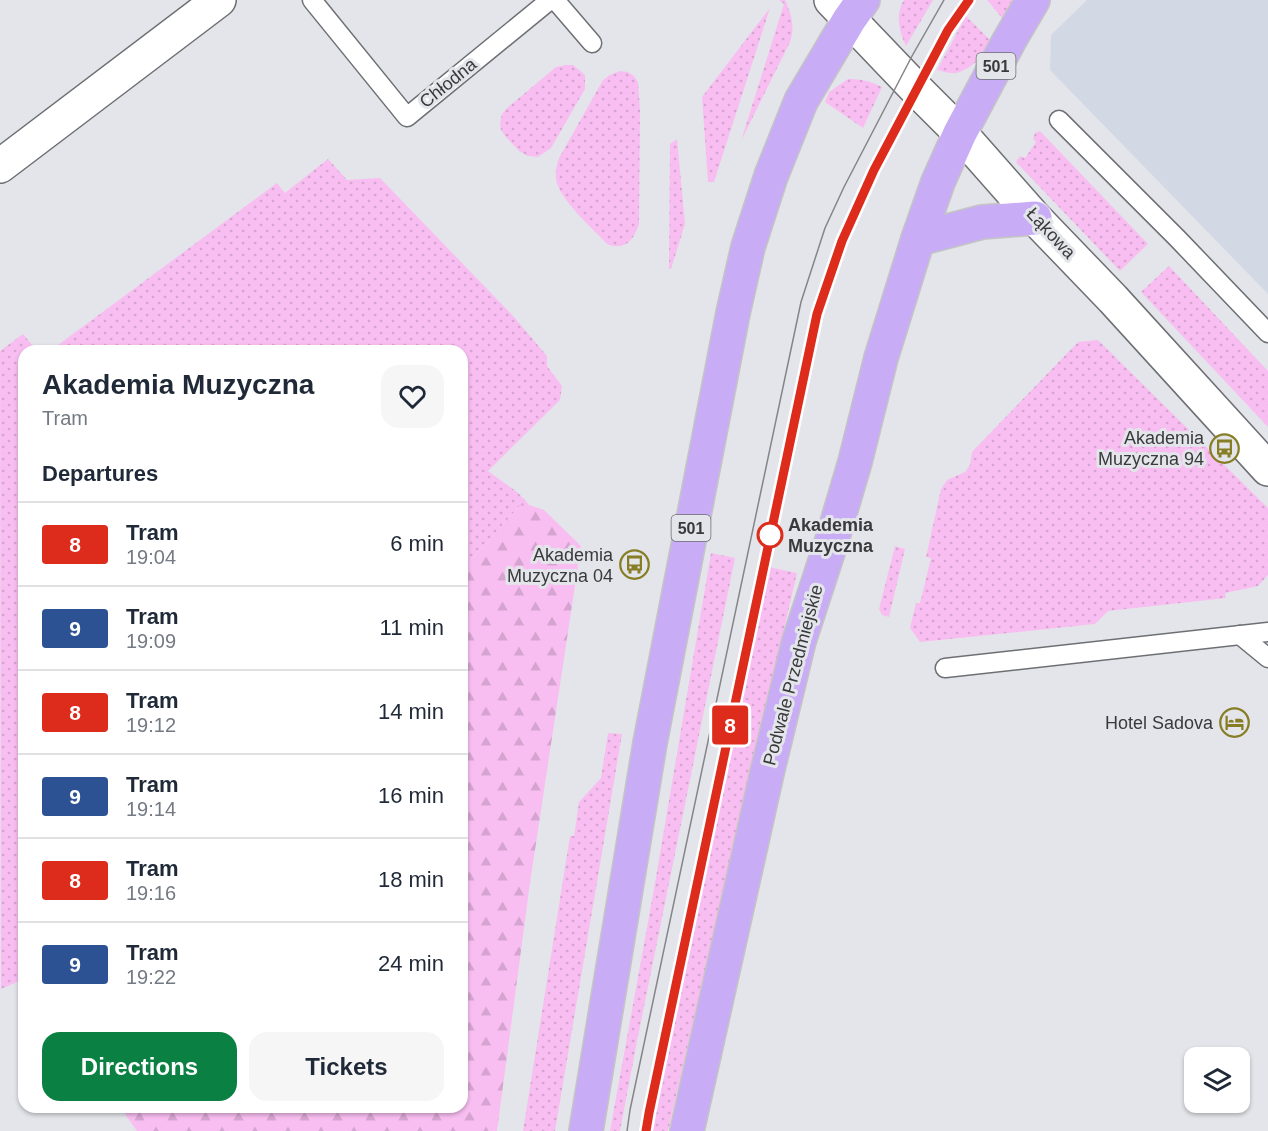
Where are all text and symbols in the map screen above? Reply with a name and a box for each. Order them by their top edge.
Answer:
road number: 501 [976,53,1016,79]
street label: Chłodna [416,54,481,112]
street label: Łąkowa [1023,203,1080,263]
button: heart [381,365,444,428]
text: Akademia Muzyczna [42,369,314,400]
text: Tram [42,407,88,429]
place label: Akademia Muzyczna 94 [1098,428,1205,469]
bus stop icon: Akademia Muzyczna 94 [1209,432,1241,464]
text: Departures [42,461,158,486]
road number: 501 [672,515,710,541]
place label: Akademia Muzyczna [788,515,874,556]
text: Tram [126,520,179,545]
marker: Akademia Muzyczna [757,522,783,548]
text: 6 min [390,531,444,556]
text: 8 [69,533,81,556]
place label: Akademia Muzyczna 04 [507,545,614,586]
text: 19:04 [126,546,176,568]
bus stop icon: Akademia Muzyczna 04 [618,549,650,581]
street label: Podwale Przedmiejskie [759,583,827,767]
text: Tram [126,604,179,629]
text: 11 min [380,615,444,640]
text: 9 [69,617,81,640]
text: 19:09 [126,630,176,652]
text: Tram [126,688,179,713]
text: 14 min [378,699,444,724]
text: 8 [69,701,81,724]
line badge: 8 [710,706,750,744]
hotel icon: Hotel Sadova [1218,707,1250,739]
place label: Hotel Sadova [1105,713,1214,733]
text: 19:12 [126,714,176,736]
text: 8 [724,714,736,737]
text: Tram [126,772,179,797]
text: 16 min [378,783,444,808]
text: 9 [69,785,81,808]
text: 19:14 [126,798,176,820]
text: Tram [126,856,179,881]
text: 18 min [378,867,444,892]
text: 8 [69,869,81,892]
text: 19:16 [126,882,176,904]
text: Tram [126,940,179,965]
text: 24 min [378,951,444,976]
text: 9 [69,953,81,976]
text: 19:22 [126,966,176,988]
button: Directions [42,1032,237,1101]
button: Tickets [249,1032,444,1101]
map controls [1184,1047,1250,1113]
button: layers [1184,1047,1250,1113]

